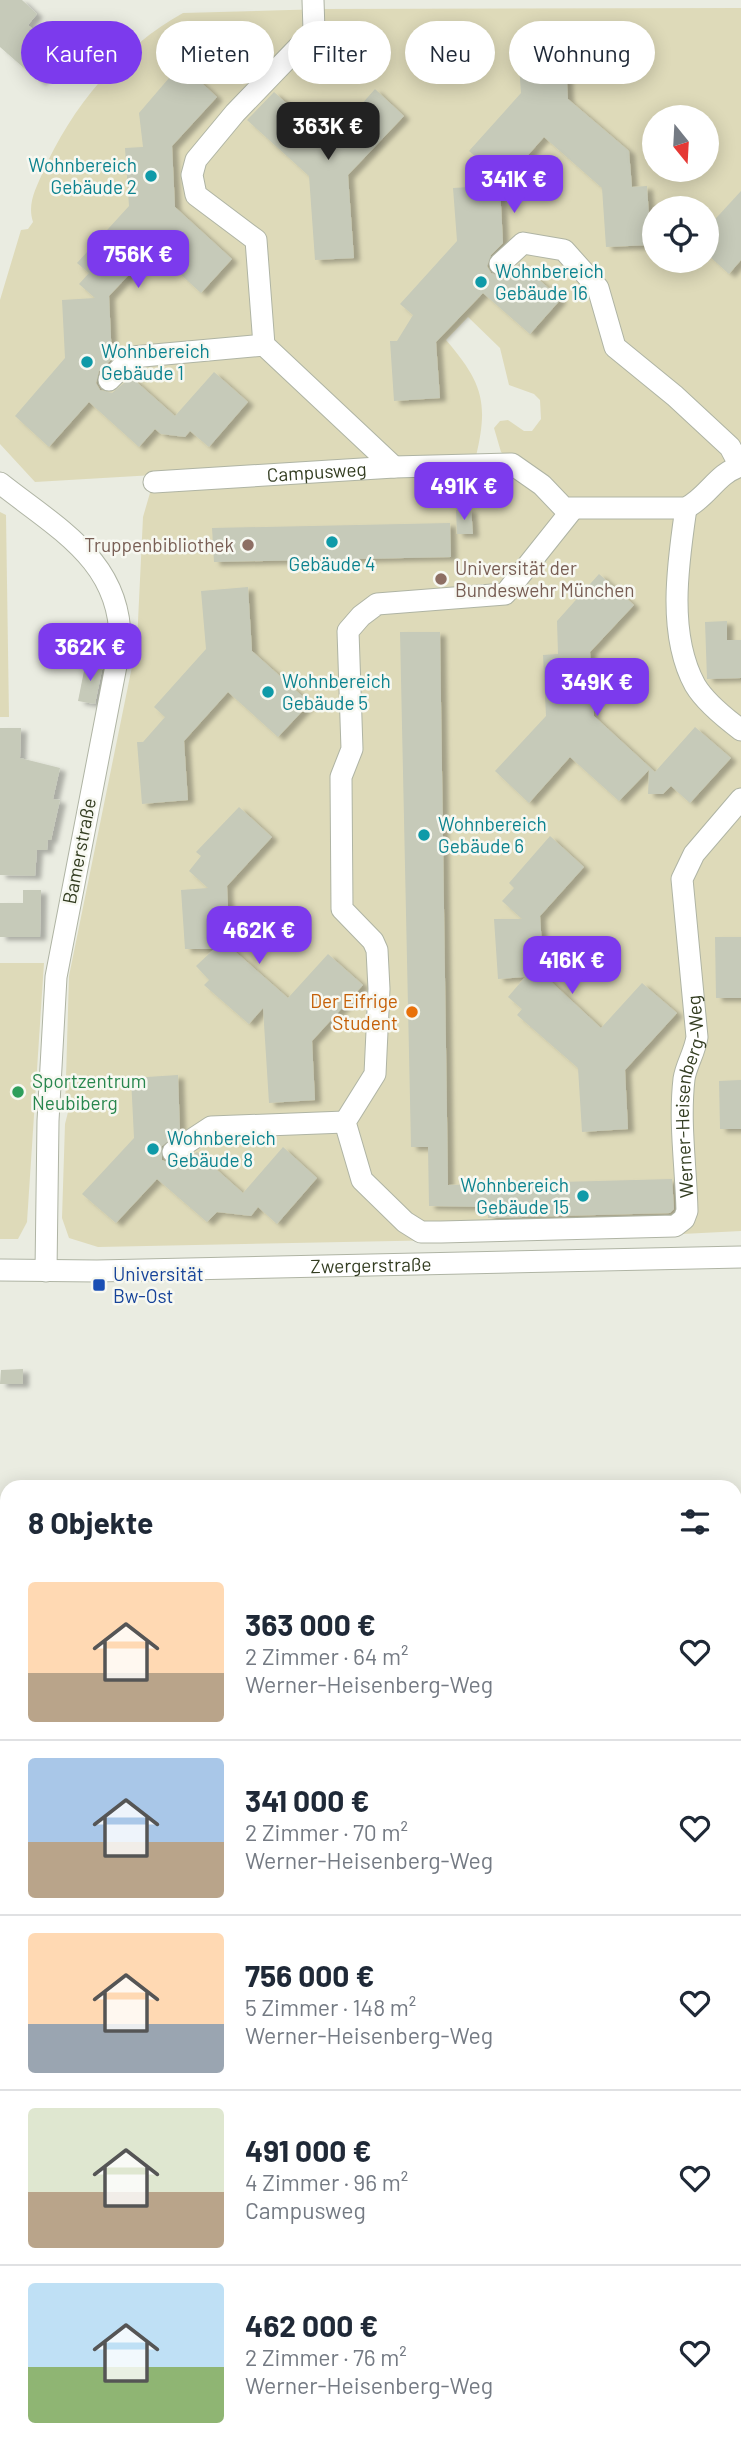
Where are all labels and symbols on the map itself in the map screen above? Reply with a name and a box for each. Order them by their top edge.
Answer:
pin: 363K € [271,102,385,162]
north arrow [642,105,719,182]
place label: Wohnbereich Gebäude 2 [28,153,137,198]
pin: 341K € [457,156,571,215]
marker: Wohnbereich Gebäude 2 [143,168,159,184]
pin: 756K € [81,230,195,290]
place label: Wohnbereich Gebäude 16 [495,259,604,304]
marker: Wohnbereich Gebäude 16 [473,274,489,290]
place label: Wohnbereich Gebäude 1 [101,339,210,384]
marker: Wohnbereich Gebäude 1 [79,354,95,370]
street label: Campusweg [266,457,367,486]
pin: 491K € [407,462,521,522]
place label: Truppenbibliothek [84,533,234,556]
marker: Gebäude 4 [324,534,340,550]
marker: Truppenbibliothek [240,537,256,553]
place label: Gebäude 4 [289,552,375,575]
place label: Universität der Bundeswehr München [455,556,635,601]
marker: Universität der Bundeswehr München [433,571,449,587]
pin: 362K € [33,624,147,683]
pin: 349K € [540,658,654,718]
place label: Wohnbereich Gebäude 5 [282,669,391,714]
marker: Wohnbereich Gebäude 5 [260,684,276,700]
street label: Bamerstraße [57,796,100,906]
place label: Wohnbereich Gebäude 6 [438,812,547,857]
marker: Wohnbereich Gebäude 6 [416,827,432,843]
pin: 462K € [202,906,316,966]
pin: 416K € [515,936,629,996]
place label: Der Eifrige Student [310,989,398,1034]
street label: Werner-Heisenberg-Weg [670,994,708,1199]
marker: Der Eifrige Student [404,1004,420,1020]
place label: Sportzentrum Neubiberg [32,1069,146,1114]
marker: Sportzentrum Neubiberg [10,1084,26,1100]
place label: Wohnbereich Gebäude 8 [167,1126,276,1171]
marker: Wohnbereich Gebäude 8 [145,1141,161,1157]
place label: Wohnbereich Gebäude 15 [460,1173,569,1218]
marker: Wohnbereich Gebäude 15 [575,1188,591,1204]
street label: Zwergerstraße [310,1252,432,1277]
place label: Universität Bw-Ost [113,1262,204,1307]
marker: Universität Bw-Ost [91,1277,107,1293]

